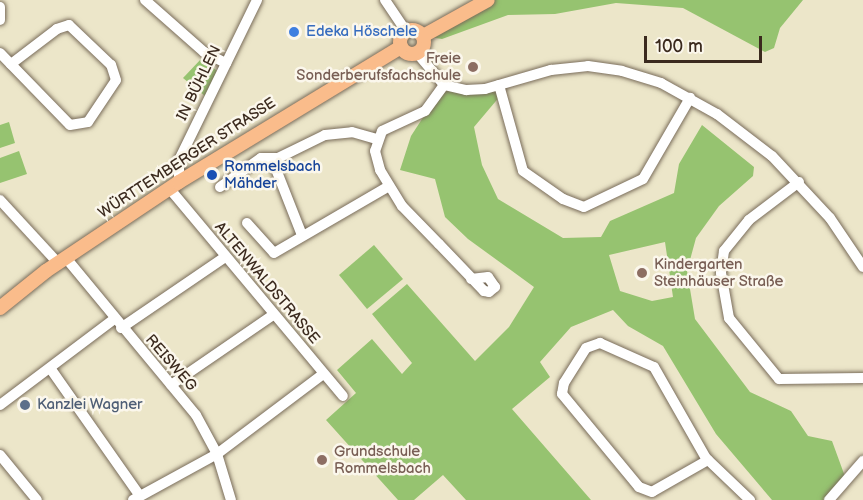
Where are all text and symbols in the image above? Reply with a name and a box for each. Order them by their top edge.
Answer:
place label: Edeka Höschele [306,23,417,41]
scale bar [647,24,766,62]
marker: Edeka Höschele [287,25,301,39]
text: 100 m [655,36,703,57]
street label: IN BÜHLEN [173,42,225,124]
place label: Freie Sonderberufsfachschule [296,49,461,84]
marker: Freie Sonderberufsfachschule [466,60,480,74]
street label: WÜRTTEMBERGER STRASSE [95,94,279,222]
place label: Rommelsbach Mähder [224,157,321,192]
marker: Rommelsbach Mähder [205,168,219,182]
street label: ALTENWALDSTRASSE [211,218,323,348]
place label: Kindergarten Steinhäuser Straße [654,255,784,290]
marker: Kindergarten Steinhäuser Straße [635,266,649,280]
street label: REISWEG [142,331,200,395]
place label: Kanzlei Wagner [37,396,143,414]
marker: Kanzlei Wagner [18,398,32,412]
place label: Grundschule Rommelsbach [334,442,431,477]
marker: Grundschule Rommelsbach [315,453,329,467]

